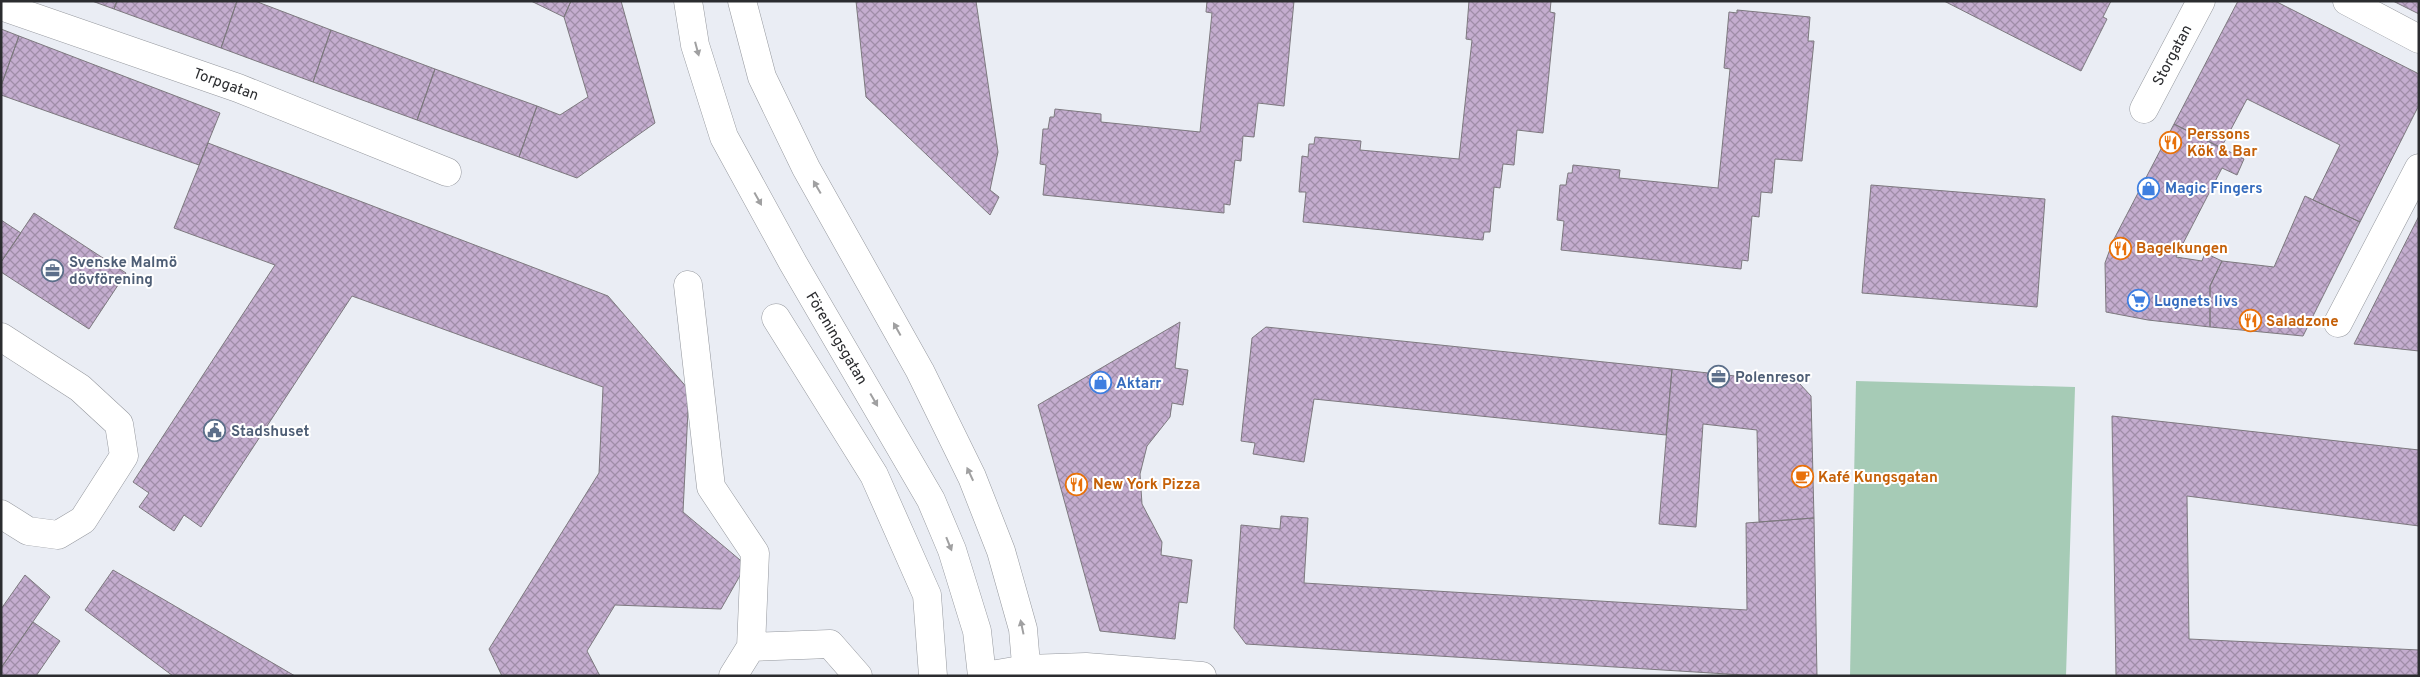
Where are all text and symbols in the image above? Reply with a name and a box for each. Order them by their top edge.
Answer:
street label: Storgatan [2149,22,2197,89]
one-way arrow [693,42,701,57]
street label: Torpgatan [190,65,261,106]
place label: Perssons Kök & Bar [2187,126,2258,162]
restaurant icon: Perssons Kök & Bar [2159,131,2183,155]
shop icon: Magic Fingers [2137,176,2161,200]
place label: Magic Fingers [2165,180,2263,199]
one-way arrow [812,181,821,194]
one-way arrow [753,192,762,206]
restaurant icon: Bagelkungen [2108,236,2132,260]
place label: Bagelkungen [2136,240,2228,259]
place label: Svenske Malmö dövförening [69,254,177,290]
office icon: Svenske Malmö dövförening [41,259,65,283]
street label: Föreningsgatan [801,289,871,388]
supermarket icon: Lugnets livs [2126,289,2150,313]
place label: Lugnets livs [2154,293,2238,312]
restaurant icon: Saladzone [2238,309,2262,333]
place label: Saladzone [2266,313,2339,332]
one-way arrow [893,321,901,336]
office icon: Polenresor [1707,365,1731,389]
place label: Polenresor [1735,369,1811,388]
shop icon: Aktarr [1088,371,1112,395]
place label: Aktarr [1116,375,1162,394]
one-way arrow [870,393,879,406]
public building icon: Stadshuset [203,419,227,443]
place label: Stadshuset [231,423,310,442]
cafe icon: Kafé Kungsgatan [1790,465,1814,489]
one-way arrow [966,467,974,481]
place label: Kafé Kungsgatan [1818,469,1938,488]
restaurant icon: New York Pizza [1065,472,1089,496]
place label: New York Pizza [1093,476,1200,495]
one-way arrow [946,537,954,551]
one-way arrow [1018,620,1026,635]

